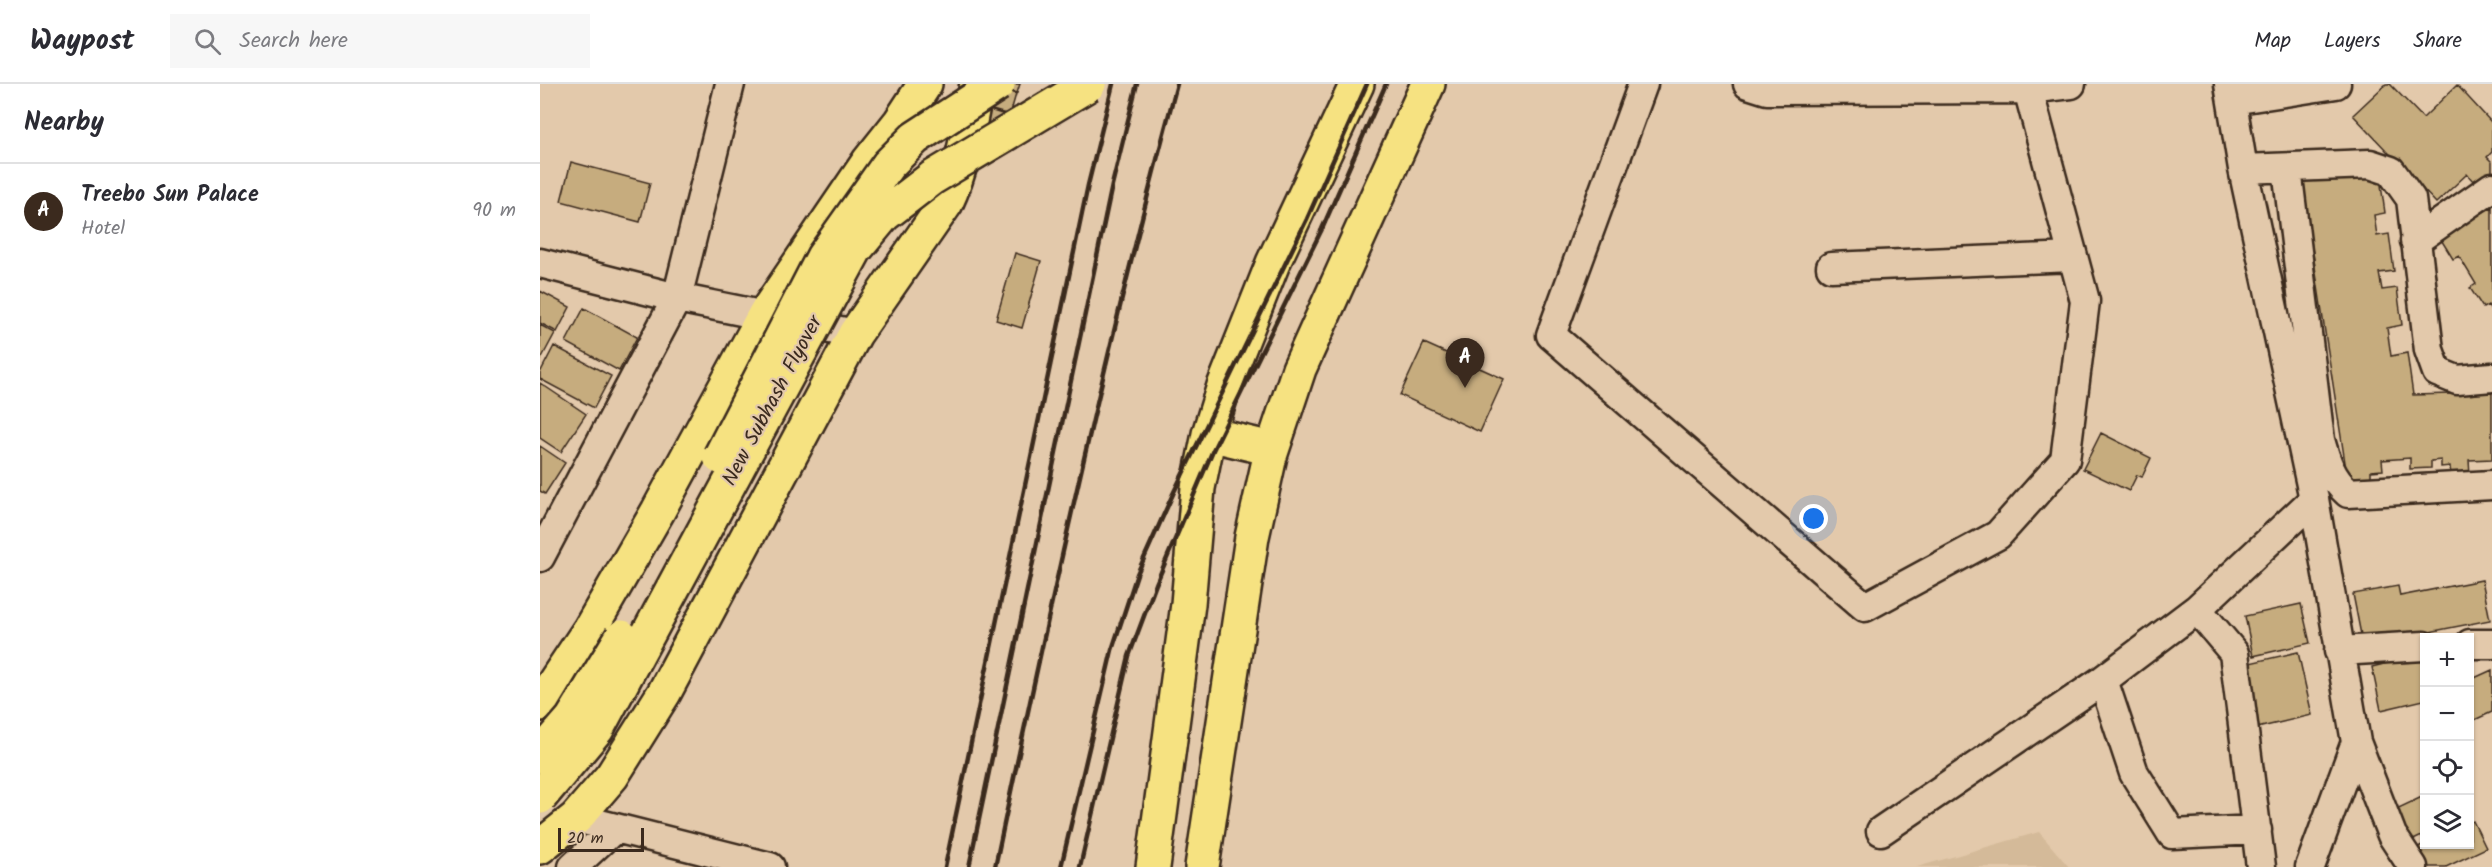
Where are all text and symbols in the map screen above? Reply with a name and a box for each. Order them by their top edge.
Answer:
search box [170,14,590,68]
text: Waypost [30,19,134,64]
text: Search here [239,24,348,59]
icon: search [191,25,224,58]
text: Map [2254,25,2291,58]
text: Layers [2324,25,2380,58]
text: Share [2413,25,2462,58]
text: Nearby [24,102,104,144]
text: Treebo Sun Palace [81,178,259,213]
text: A [37,195,50,227]
text: 90 m [472,195,516,227]
text: Hotel [81,213,125,245]
street label: New Subhash Flyover [714,309,832,492]
pin: A [1446,338,1484,388]
your location [1799,504,1828,533]
map controls [2420,633,2474,849]
button: + [2420,633,2474,687]
button: − [2420,687,2474,741]
button: locate [2420,741,2474,795]
button: layers [2420,795,2474,849]
scale bar [558,825,644,852]
text: 20 m [567,826,603,851]

